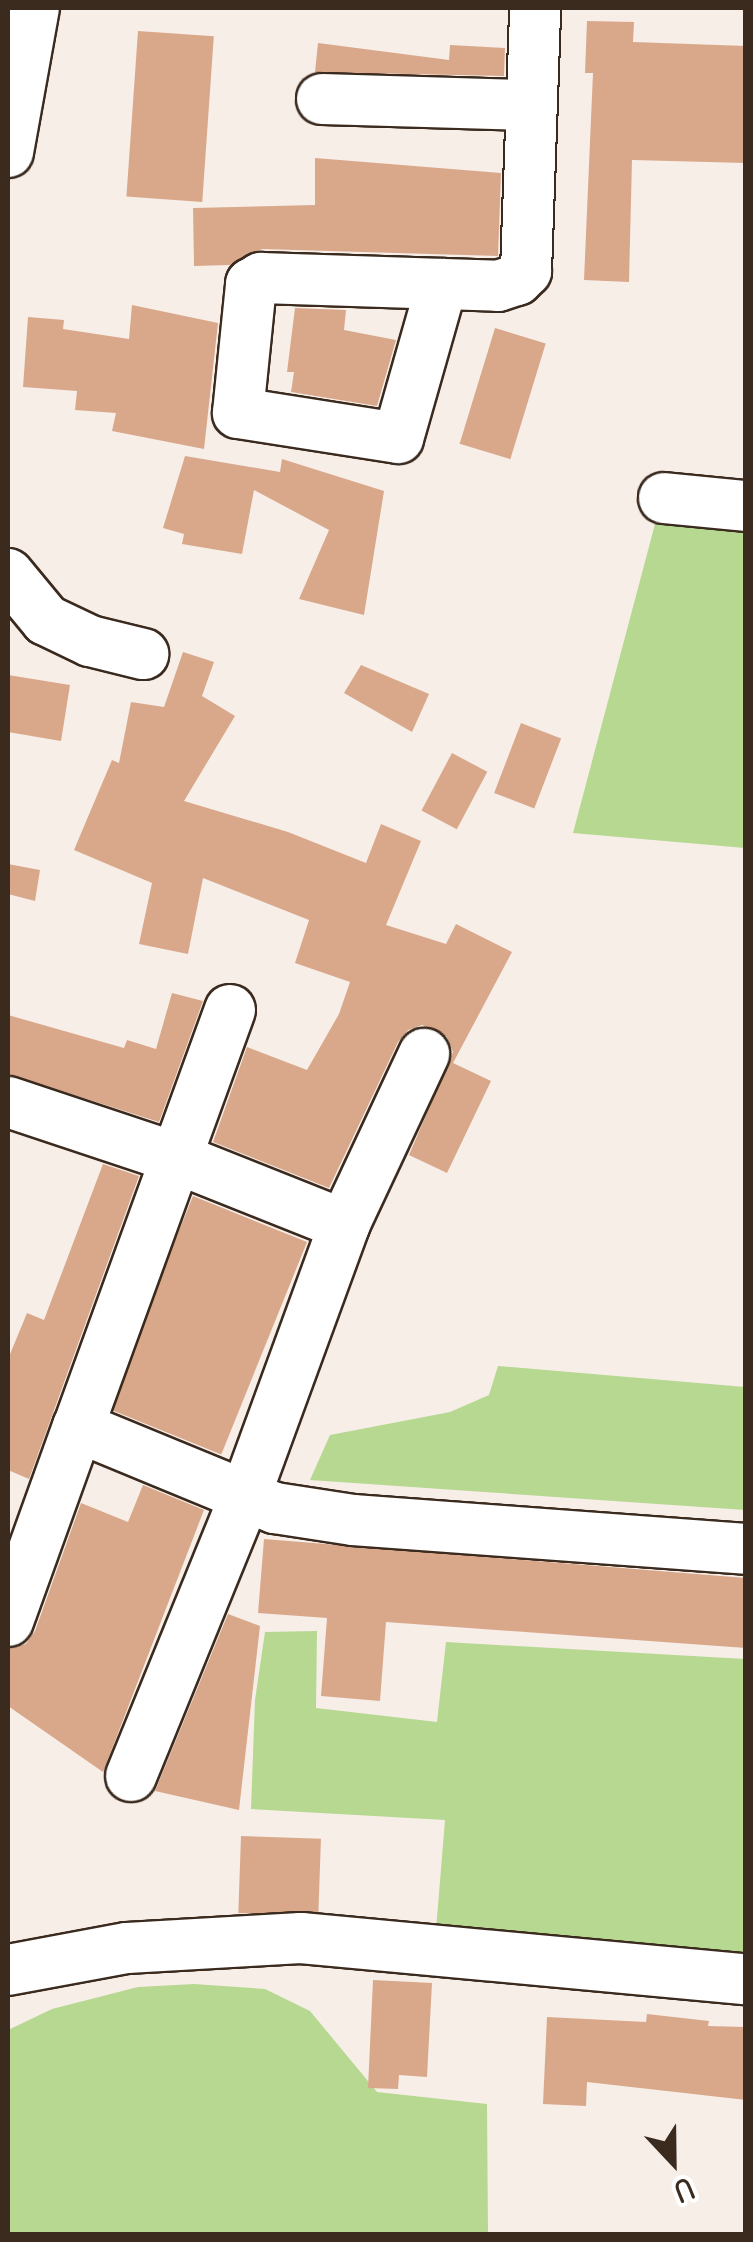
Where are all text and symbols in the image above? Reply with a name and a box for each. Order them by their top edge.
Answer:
north arrow [623,2112,723,2212]
text: U [669,2170,700,2210]

